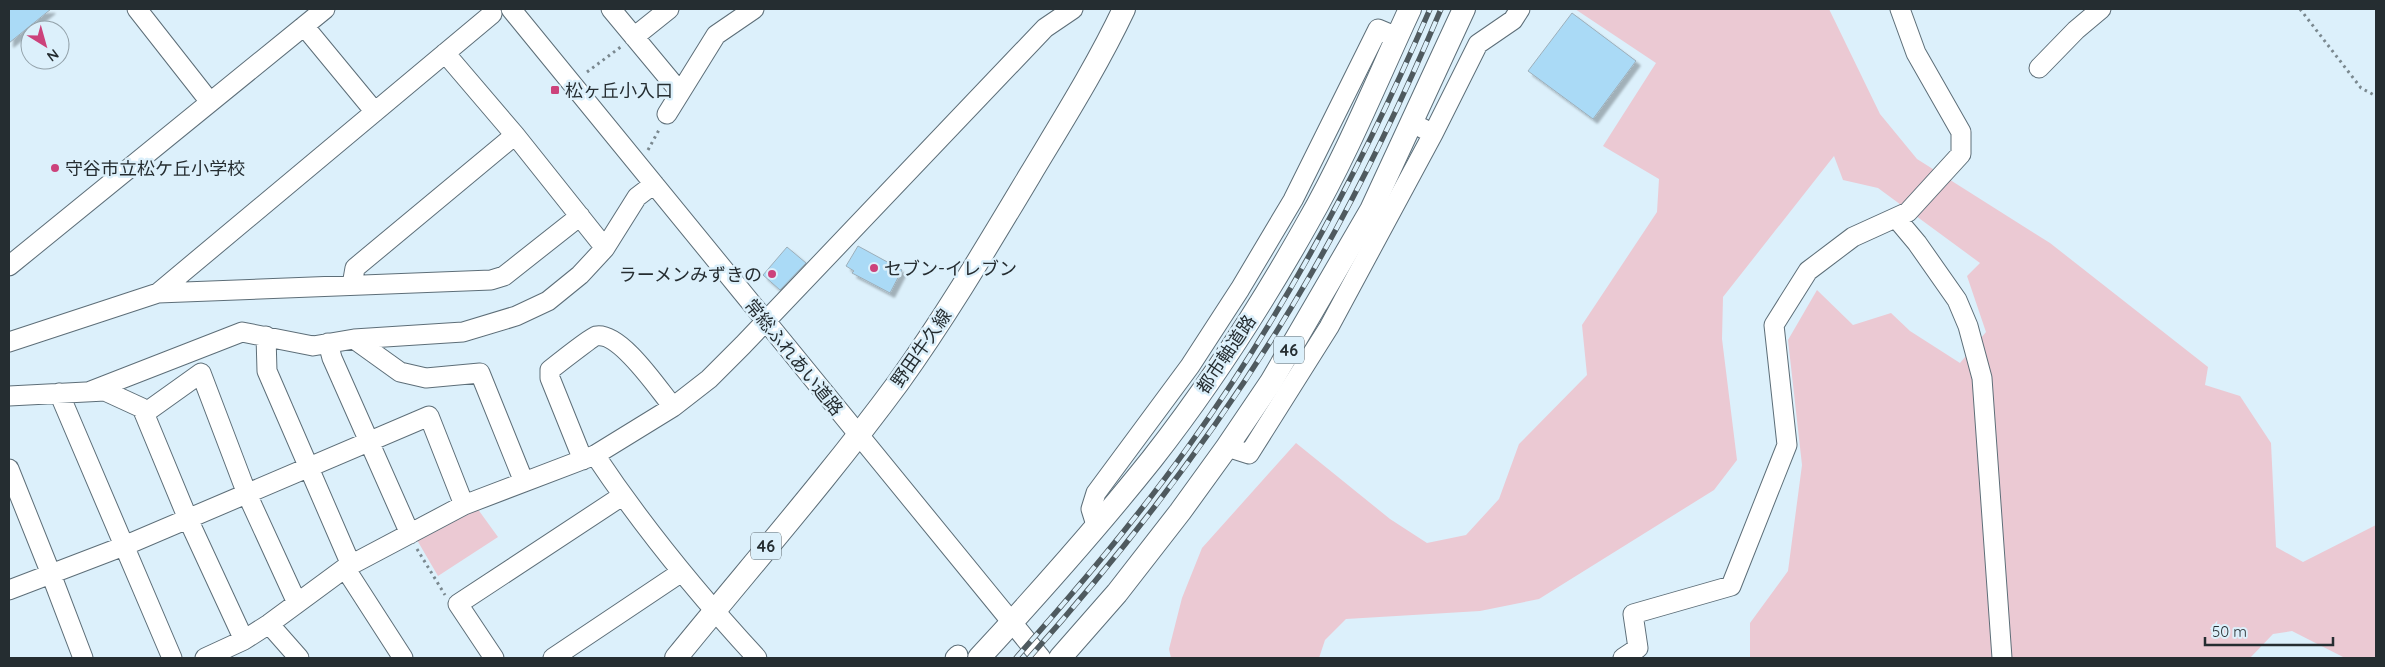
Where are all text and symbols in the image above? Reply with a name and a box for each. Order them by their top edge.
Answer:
north arrow [20,20,70,70]
text: N [43,45,62,66]
place label: 松ヶ丘小入口 [565,79,673,102]
marker: 松ヶ丘小入口 [549,84,561,96]
place label: 守谷市立松ケ丘小学校 [65,157,245,180]
marker: 守谷市立松ケ丘小学校 [49,162,61,174]
place label: セブン-イレブン [884,257,1017,280]
marker: セブン-イレブン [868,262,880,274]
place label: ラーメンみずきの [619,263,762,286]
marker: ラーメンみずきの [766,268,778,280]
street label: 常総ふれあい道路 [740,294,848,420]
street label: 野田牛久線 [886,305,956,391]
street label: 都市軸道路 [1191,310,1261,398]
road number: 46 [1274,336,1304,364]
road number: 46 [751,532,781,560]
scale bar [2205,614,2332,646]
text: 50 m [2212,622,2247,641]

